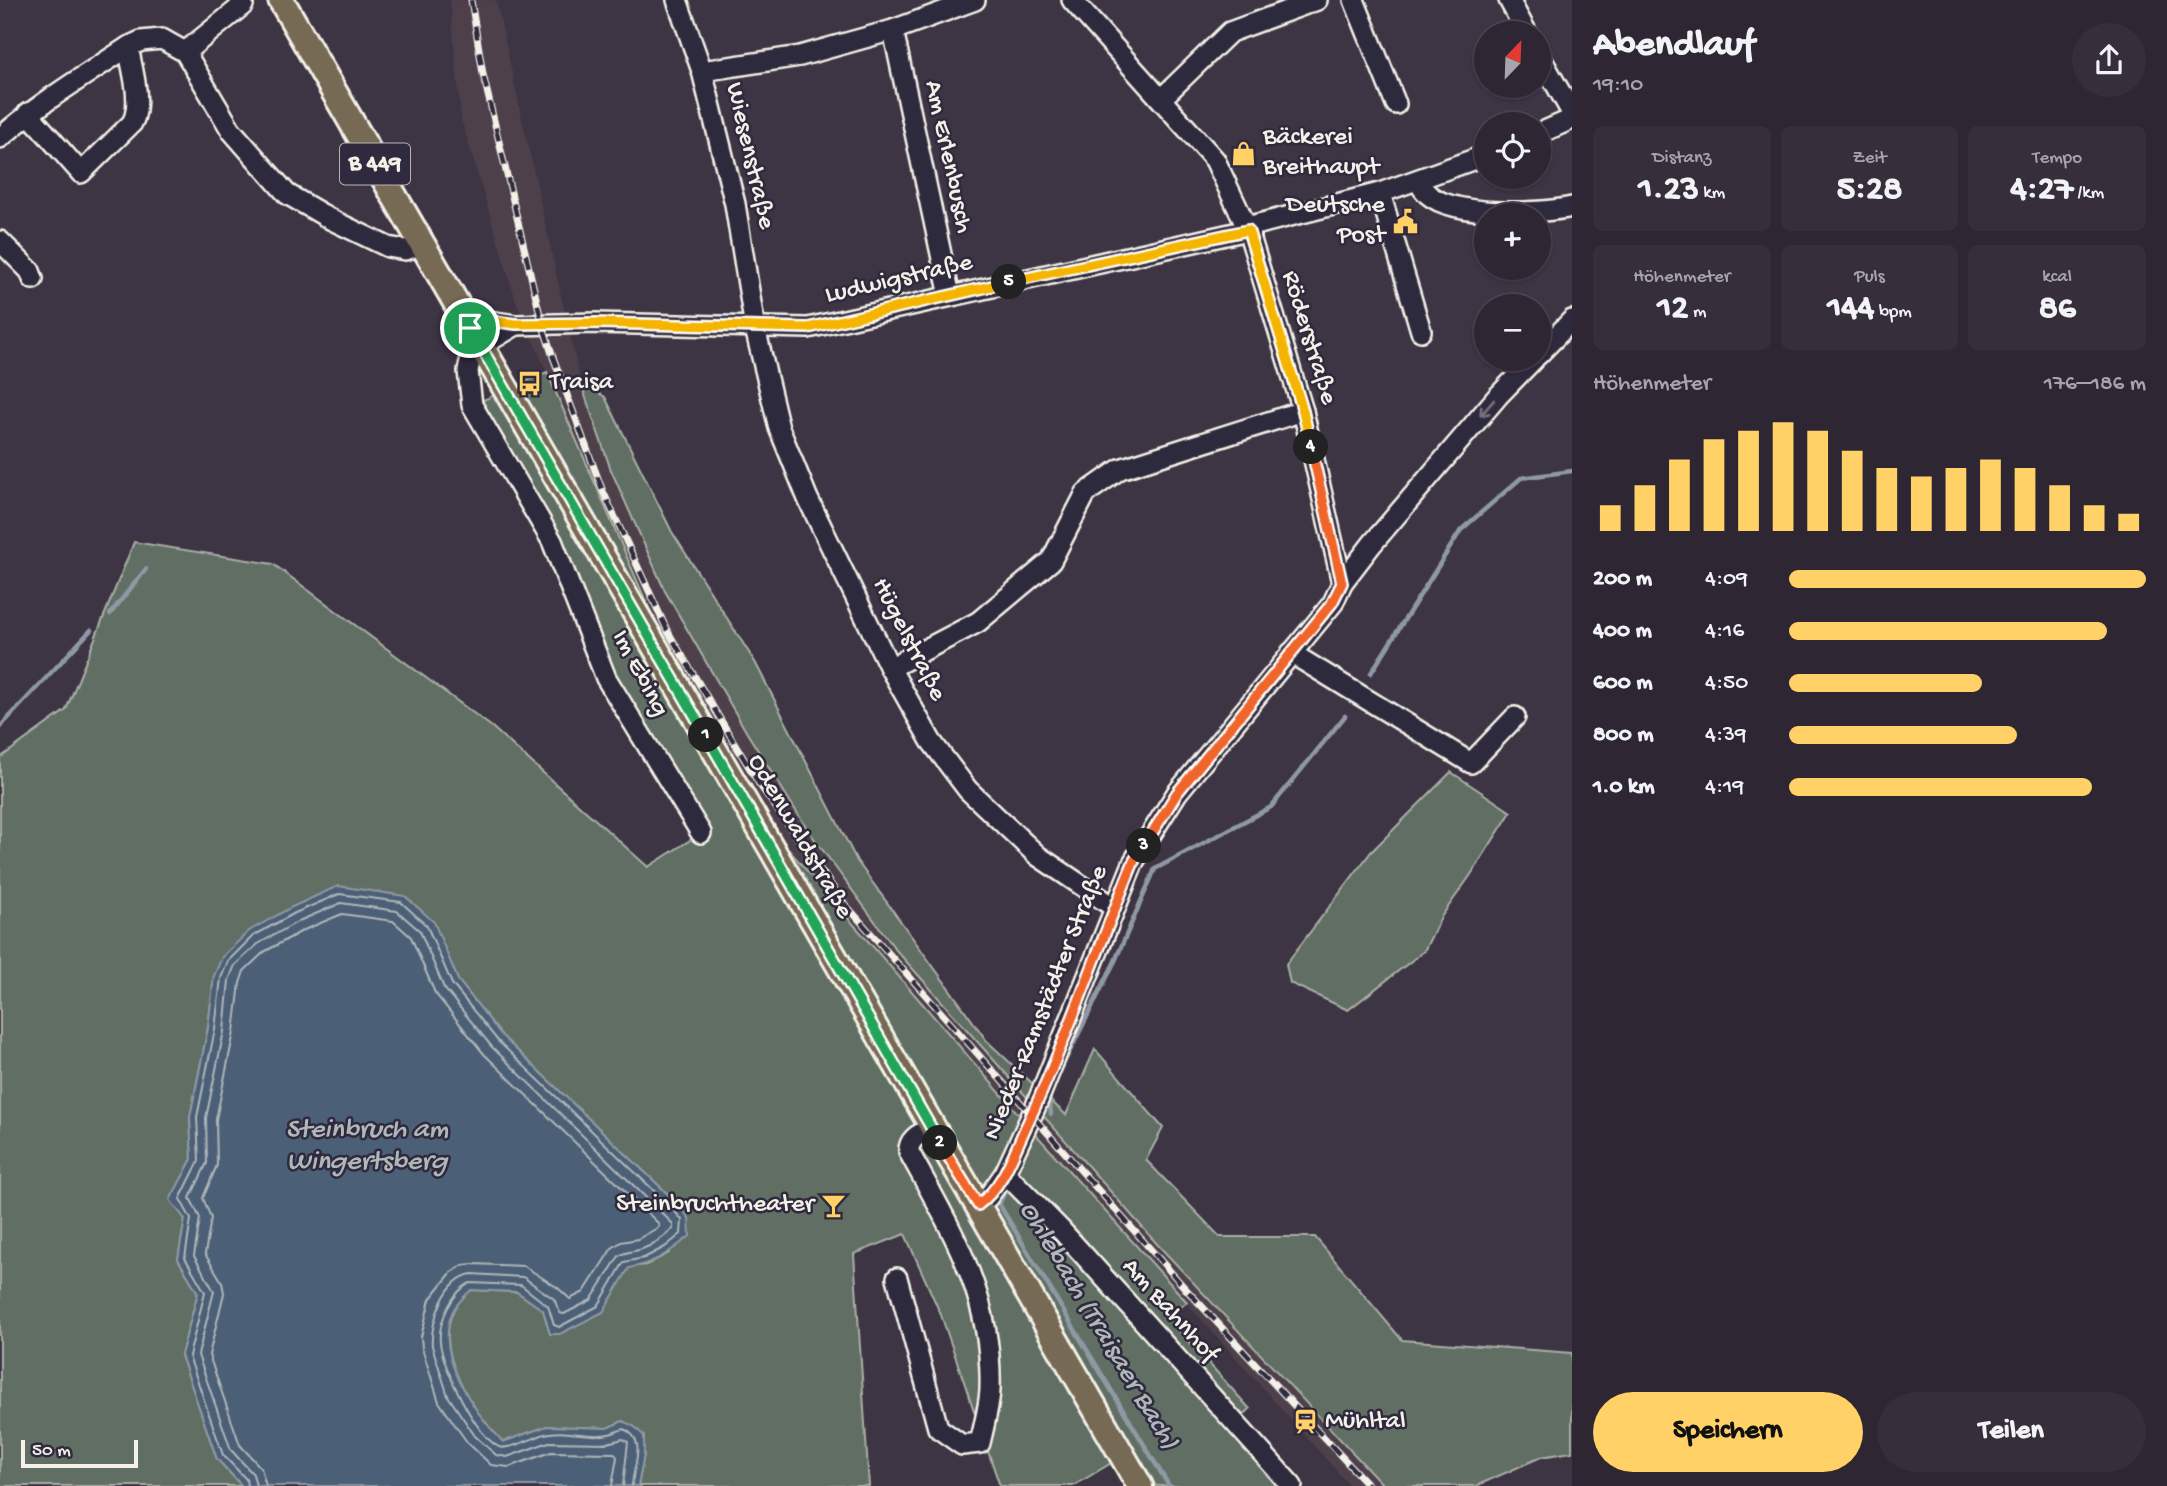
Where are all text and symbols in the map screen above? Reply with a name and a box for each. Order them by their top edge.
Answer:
north arrow [1474,21,1550,98]
map controls [1474,21,1551,371]
button: share [2072,23,2146,97]
text: Abendlauf [1593,24,1754,68]
text: 19:10 [1593,72,1643,99]
street label: Am Erlenbusch [916,78,978,236]
street label: Wiesenstraße [717,80,781,233]
button: locate [1474,112,1551,189]
place label: Bäckerei Breithaupt [1262,123,1382,184]
shop icon: Bäckerei Breithaupt [1229,139,1257,167]
road number: B 449 [340,144,410,184]
text: Distanz [1652,147,1711,170]
text: Zeit [1853,147,1886,170]
text: Tempo [2032,147,2082,170]
text: 1.23 [1638,170,1699,211]
text: 5:28 [1837,170,1902,211]
text: 4:27 [2010,170,2073,211]
text: km [1699,182,1725,205]
text: /km [2073,182,2104,205]
place label: Deutsche Post [1284,191,1387,252]
button: + [1474,203,1551,280]
public building icon: Deutsche Post [1391,207,1419,235]
street label: Ludwigstraße [822,248,976,312]
pin: 5 [992,264,1026,300]
text: Höhenmeter [1633,266,1731,289]
text: Puls [1854,266,1885,289]
text: kcal [2042,266,2072,289]
street label: Röderstraße [1273,267,1343,409]
text: 5 [1004,270,1014,293]
text: 12 [1657,289,1688,330]
text: 144 [1827,289,1874,330]
text: 86 [2039,289,2076,330]
button: − [1474,294,1551,371]
pin [440,298,500,358]
text: m [1688,301,1706,324]
text: bpm [1874,301,1912,324]
icon: arrive [451,309,489,347]
place label: Traisa [548,368,615,399]
bus stop icon: Traisa [516,369,544,397]
text: Höhenmeter [1593,371,1711,398]
text: 176–186 m [2044,371,2146,398]
one-way arrow [1479,399,1495,417]
pin: 4 [1294,430,1328,464]
text: 4 [1306,435,1315,458]
text: 200 m [1593,566,1652,593]
text: 4:09 [1705,566,1748,593]
street label: Hügelstraße [864,573,952,707]
text: 400 m [1593,618,1652,645]
text: 4:16 [1705,618,1744,645]
street label: Im Ebing [603,625,675,723]
text: 600 m [1593,670,1653,697]
text: 4:50 [1705,670,1748,697]
pin: 1 [688,718,724,752]
text: 800 m [1593,722,1654,749]
text: 4:39 [1705,722,1747,749]
text: 1 [702,723,709,746]
street label: Odenwaldstraße [739,749,859,925]
text: 1.0 km [1593,774,1655,801]
text: 4:19 [1705,774,1744,801]
pin: 3 [1126,828,1162,864]
text: 3 [1139,834,1148,857]
street label: Nieder-Ramstädter Straße [978,861,1117,1145]
water label: Steinbruch am Wingertsberg [286,1114,449,1179]
pin: 2 [922,1126,958,1160]
text: 2 [935,1131,944,1154]
place label: Steinbruchtheater [616,1190,817,1221]
bar icon: Steinbruchtheater [820,1191,848,1219]
water label: Ohlebach (Traisaer Bach) [1011,1196,1185,1456]
street label: Am Bahnhof [1114,1253,1225,1371]
button: Speichern [1593,1392,1863,1472]
button: Teilen [1877,1392,2146,1472]
place label: Mühltal [1325,1407,1406,1438]
station icon: Mühltal [1291,1408,1319,1436]
scale bar [21,1437,138,1469]
text: 50 m [32,1440,71,1463]

